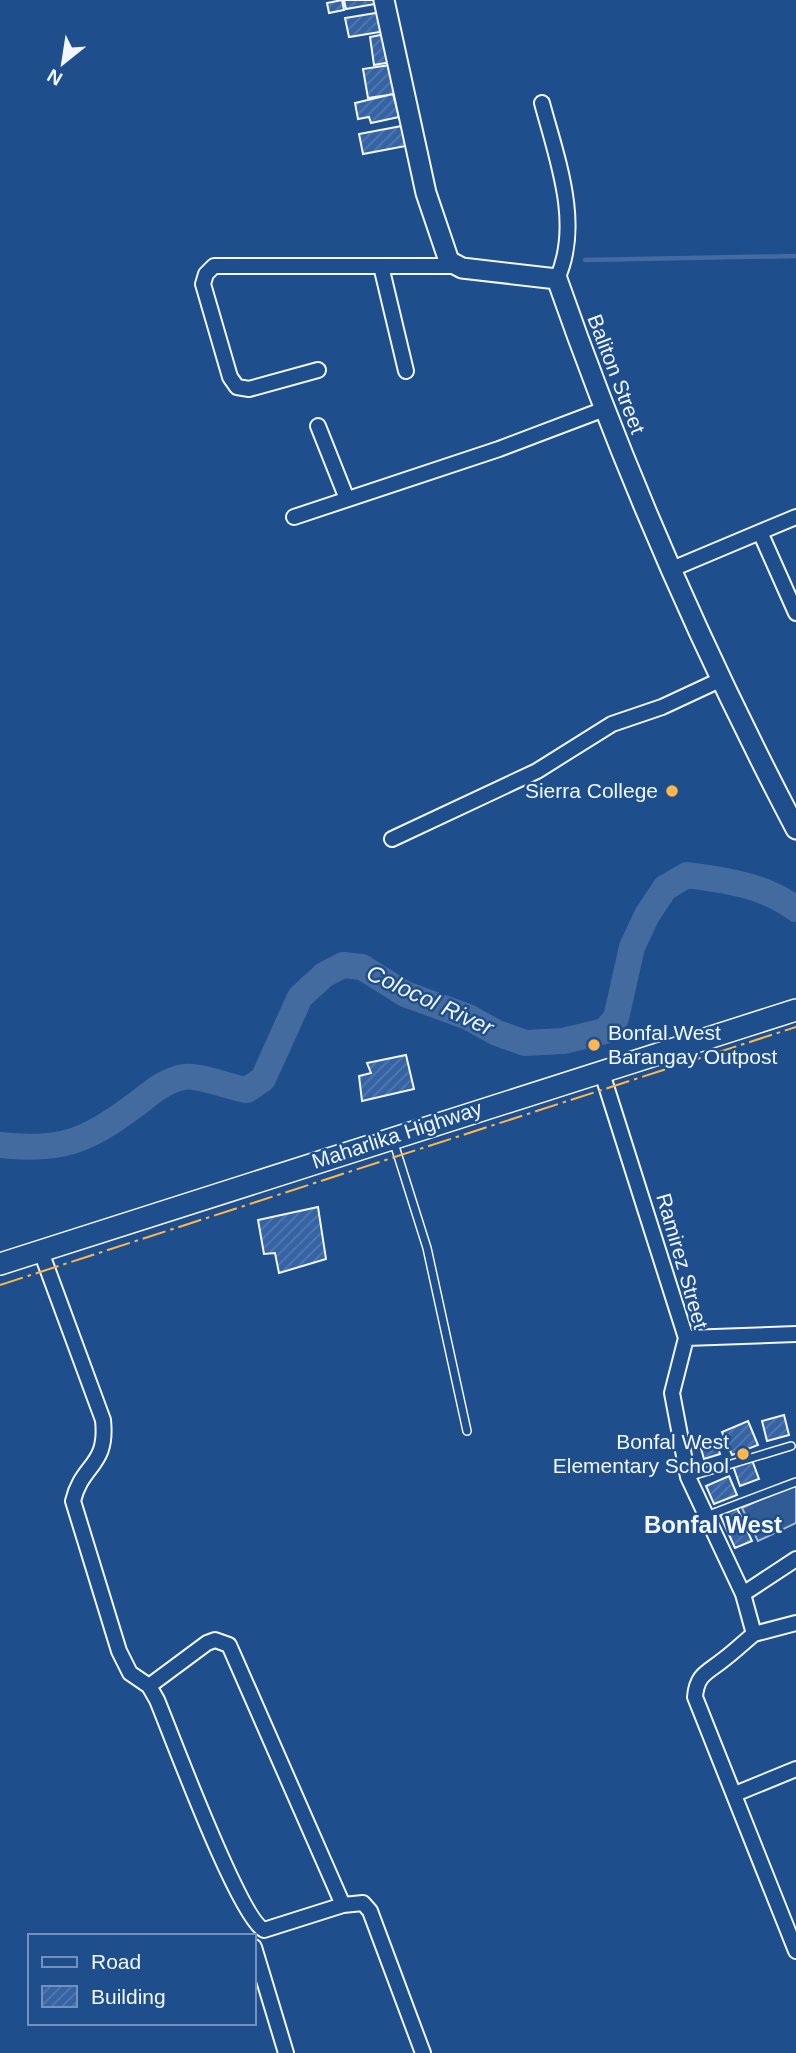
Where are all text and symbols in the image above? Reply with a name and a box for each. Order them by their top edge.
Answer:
north arrow [28,28,98,98]
text: N [44,65,66,90]
street label: Baliton Street [583,311,650,437]
place label: Sierra College [525,779,658,802]
marker: Sierra College [664,783,680,799]
water label: Colocol River [363,959,499,1041]
place label: Bonfal West Barangay Outpost [608,1021,777,1068]
marker: Bonfal West Barangay Outpost [586,1037,602,1053]
street label: Maharlika Highway [309,1096,485,1173]
street label: Ramirez Street [652,1190,713,1331]
place label: Bonfal West Elementary School [553,1430,729,1477]
marker: Bonfal West Elementary School [735,1446,751,1462]
district label: Bonfal West [644,1511,782,1538]
legend [28,1934,256,2025]
text: Road [91,1950,141,1973]
text: Building [91,1985,166,2008]

